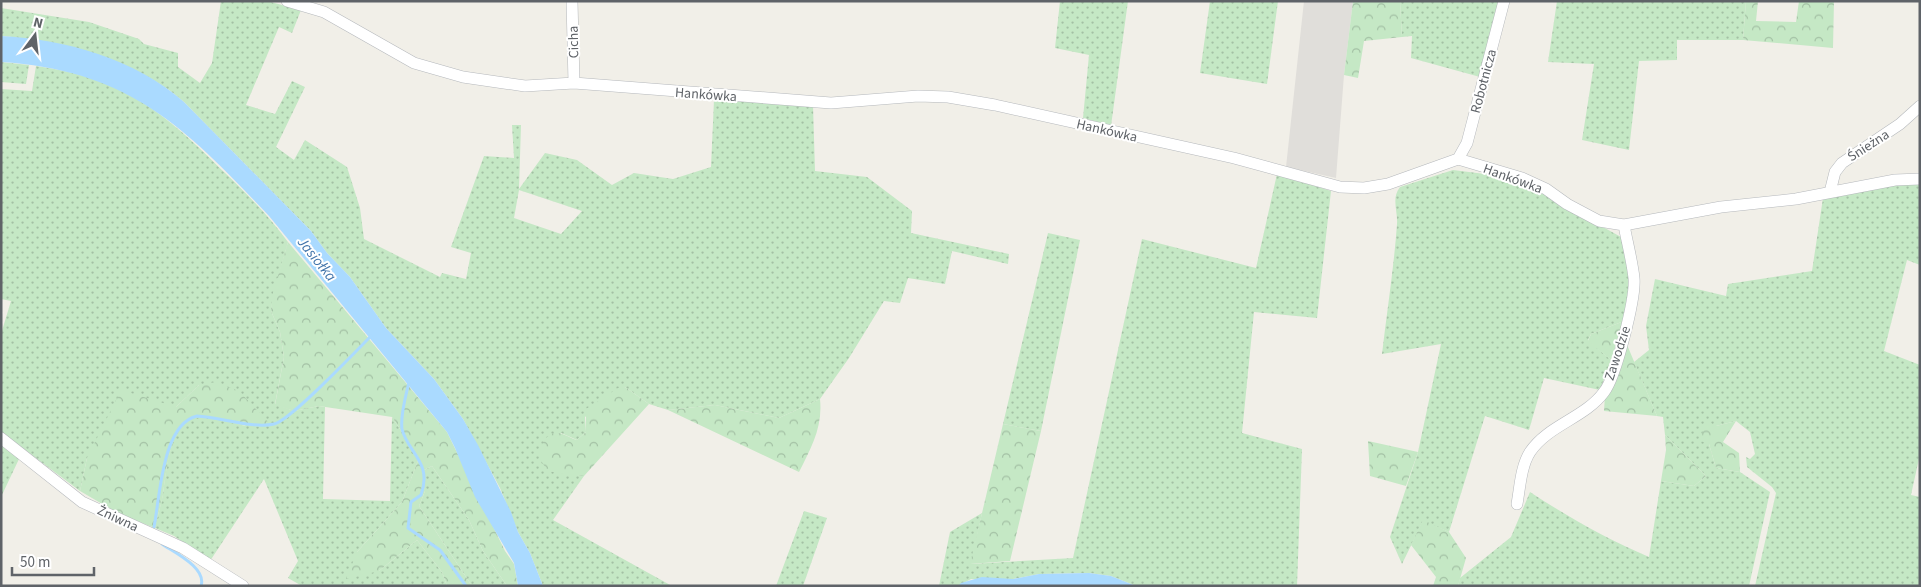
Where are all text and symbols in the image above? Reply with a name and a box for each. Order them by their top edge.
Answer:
north arrow [10,10,60,60]
text: N [31,13,45,34]
street label: Cicha [564,26,584,58]
street label: Robotnicza [1466,47,1502,115]
street label: Hankówka [674,83,738,107]
street label: Hankówka [1074,114,1139,148]
street label: Śnieżna [1844,125,1893,167]
street label: Hankówka [1480,159,1545,199]
water label: Jasiołka [292,232,341,286]
street label: Zawodzie [1600,324,1636,383]
street label: Żniwna [94,501,141,537]
scale bar [12,544,95,576]
text: 50 m [20,552,50,573]

